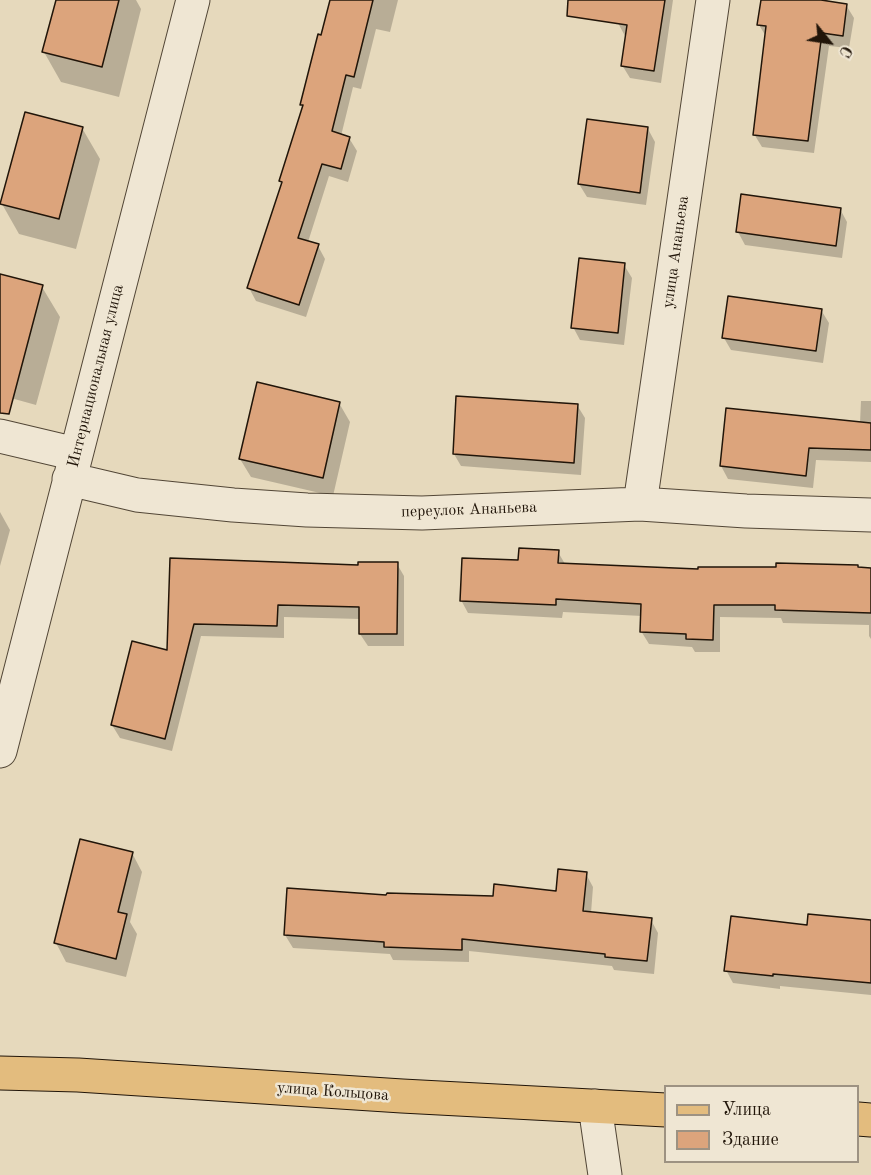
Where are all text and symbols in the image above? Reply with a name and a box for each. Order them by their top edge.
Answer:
north arrow [799,12,859,72]
text: С [835,42,854,60]
street label: улица Ананьева [659,194,693,310]
street label: Интернациональная улица [64,282,128,470]
street label: переулок Ананьева [401,498,537,522]
street label: улица Кольцова [276,1079,390,1105]
legend [664,1085,859,1163]
text: Улица [722,1101,771,1119]
text: Здание [722,1131,779,1149]

